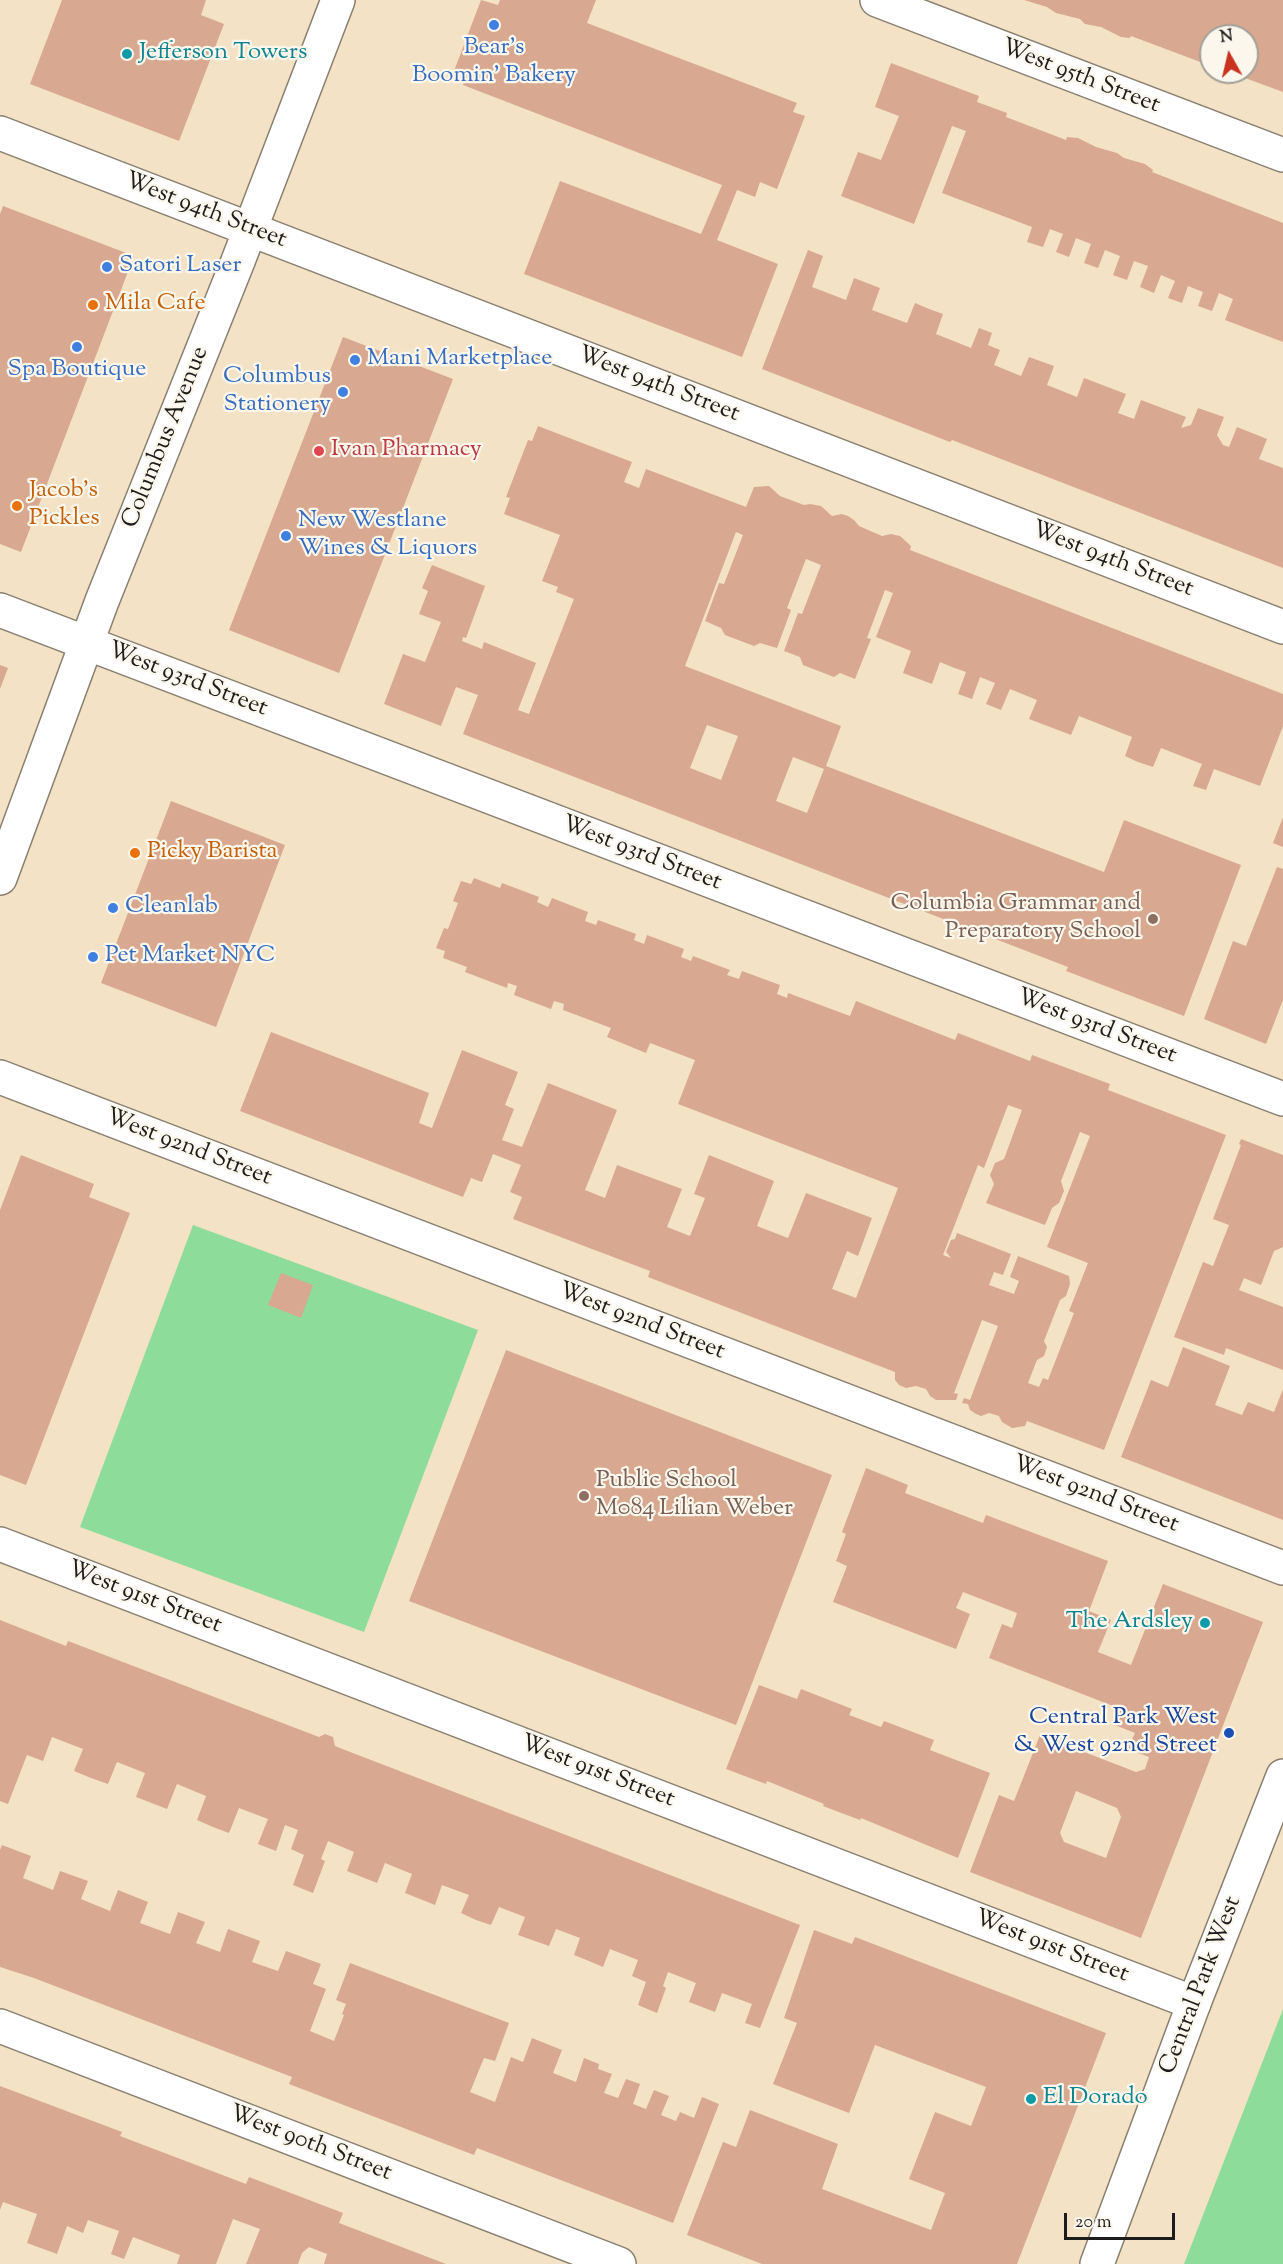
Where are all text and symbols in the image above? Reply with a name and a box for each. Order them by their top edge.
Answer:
marker: Bear's Boomin' Bakery [487,18,501,32]
north arrow [1199,24,1259,84]
text: N [1219,25,1235,50]
place label: Bear's Boomin' Bakery [412,35,576,91]
street label: West 95th Street [997,35,1163,121]
place label: Jefferson Towers [139,40,307,68]
marker: Jefferson Towers [120,47,134,61]
street label: West 94th Street [120,168,290,256]
place label: Satori Laser [119,253,242,281]
marker: Satori Laser [100,260,114,274]
place label: Mila Cafe [105,291,206,319]
marker: Mila Cafe [86,298,100,312]
marker: Spa Boutique [70,340,84,354]
street label: West 94th Street [573,342,743,430]
street label: Columbus Avenue [117,343,217,533]
place label: Mani Marketplace [367,346,552,374]
marker: Mani Marketplace [348,353,362,367]
place label: Spa Boutique [8,357,146,385]
place label: Columbus Stationery [223,364,331,420]
marker: Columbus Stationery [336,385,350,399]
place label: Ivan Pharmacy [331,437,482,465]
marker: Ivan Pharmacy [312,444,326,458]
place label: Jacob's Pickles [29,478,100,534]
marker: Jacob's Pickles [10,499,24,513]
place label: New Westlane Wines & Liquors [298,508,477,564]
street label: West 94th Street [1027,517,1197,605]
marker: New Westlane Wines & Liquors [279,529,293,543]
street label: West 93rd Street [103,637,271,725]
street label: West 93rd Street [557,811,725,899]
place label: Picky Barista [147,839,278,867]
marker: Picky Barista [128,846,142,860]
place label: Columbia Grammar and Preparatory School [891,891,1141,947]
place label: Cleanlab [125,894,218,922]
marker: Cleanlab [106,901,120,915]
marker: Columbia Grammar and Preparatory School [1146,912,1160,926]
place label: Pet Market NYC [105,943,275,971]
marker: Pet Market NYC [86,950,100,964]
street label: West 93rd Street [1012,984,1180,1072]
street label: West 92nd Street [101,1104,275,1194]
street label: West 92nd Street [554,1278,728,1368]
street label: West 92nd Street [1008,1451,1182,1541]
place label: Public School M084 Lilian Weber [596,1468,793,1524]
marker: Public School M084 Lilian Weber [577,1489,591,1503]
street label: West 91st Street [63,1556,225,1642]
place label: The Ardsley [1066,1609,1193,1637]
marker: The Ardsley [1198,1616,1212,1630]
place label: Central Park West & West 92nd Street [1013,1705,1217,1761]
marker: Central Park West & West 92nd Street [1222,1726,1236,1740]
street label: West 91st Street [516,1730,678,1816]
street label: Central Park West [1155,1893,1249,2079]
street label: West 91st Street [970,1905,1132,1991]
place label: El Dorado [1043,2085,1148,2113]
marker: El Dorado [1024,2092,1038,2106]
street label: West 90th Street [225,2101,395,2189]
scale bar [1067,2201,1178,2239]
text: 20 m [1075,2210,1112,2236]

